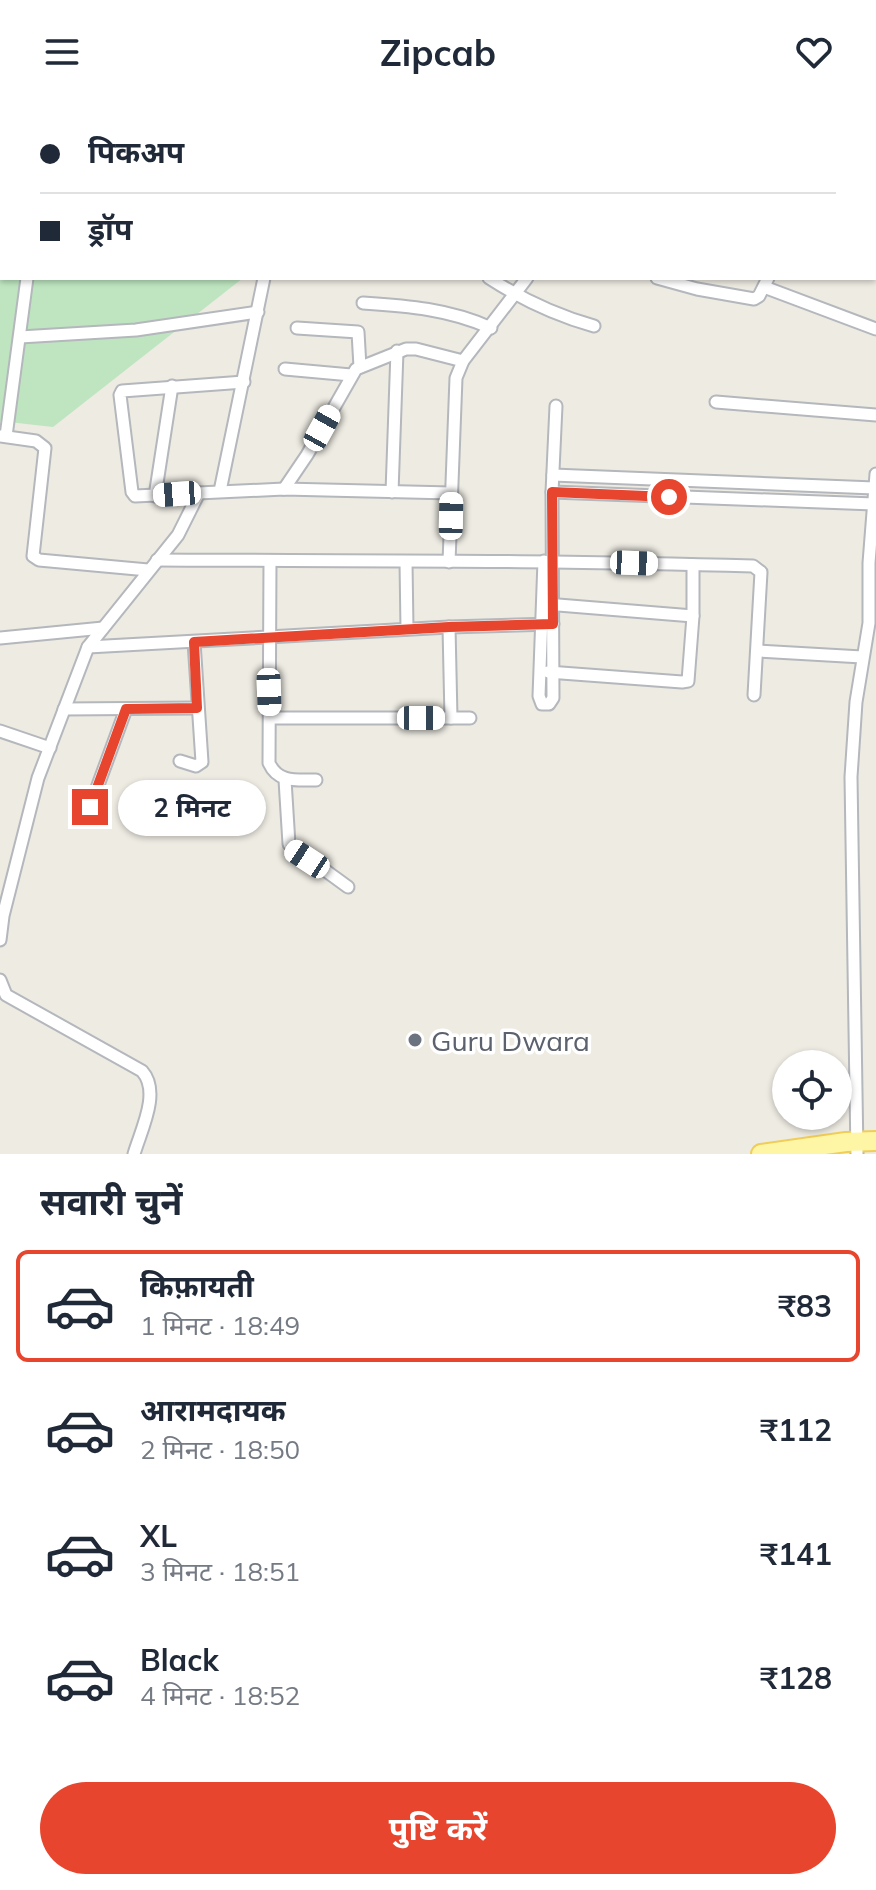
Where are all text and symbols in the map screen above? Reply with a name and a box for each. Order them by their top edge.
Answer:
icon: menu [40,30,84,74]
text: Zipcab [380,30,496,75]
icon: heart [792,30,836,74]
text: पिकअप [88,133,184,171]
text: ड्रॉप [88,210,132,248]
car [300,401,344,455]
route start [651,479,687,515]
car [152,480,202,508]
car [439,492,463,540]
car [610,550,658,576]
car [256,668,282,716]
car [397,706,445,730]
callout: 2 मिनट [118,779,266,835]
route end [72,789,108,825]
text: 2 मिनट [153,791,231,824]
car [280,836,334,882]
place label: Guru Dwara [431,1023,590,1058]
marker: Guru Dwara [406,1031,424,1049]
map controls [772,1050,852,1130]
button: locate [772,1050,852,1130]
text: सवारी चुनें [40,1179,182,1224]
text: किफ़ायती [140,1267,254,1305]
icon: car [44,1270,116,1342]
text: ₹83 [778,1287,832,1325]
text: 1 मिनट · 18:49 [140,1309,300,1342]
text: आरामदायक [140,1391,286,1429]
icon: car [44,1394,116,1466]
text: ₹112 [760,1411,832,1449]
text: 2 मिनट · 18:50 [140,1433,300,1466]
text: XL [140,1517,177,1555]
icon: car [44,1518,116,1590]
text: ₹141 [760,1535,832,1573]
text: 3 मिनट · 18:51 [140,1555,300,1588]
text: Black [140,1641,219,1679]
icon: car [44,1642,116,1714]
text: ₹128 [760,1659,832,1697]
text: 4 मिनट · 18:52 [140,1679,300,1712]
button: पुष्टि करें [40,1782,836,1874]

